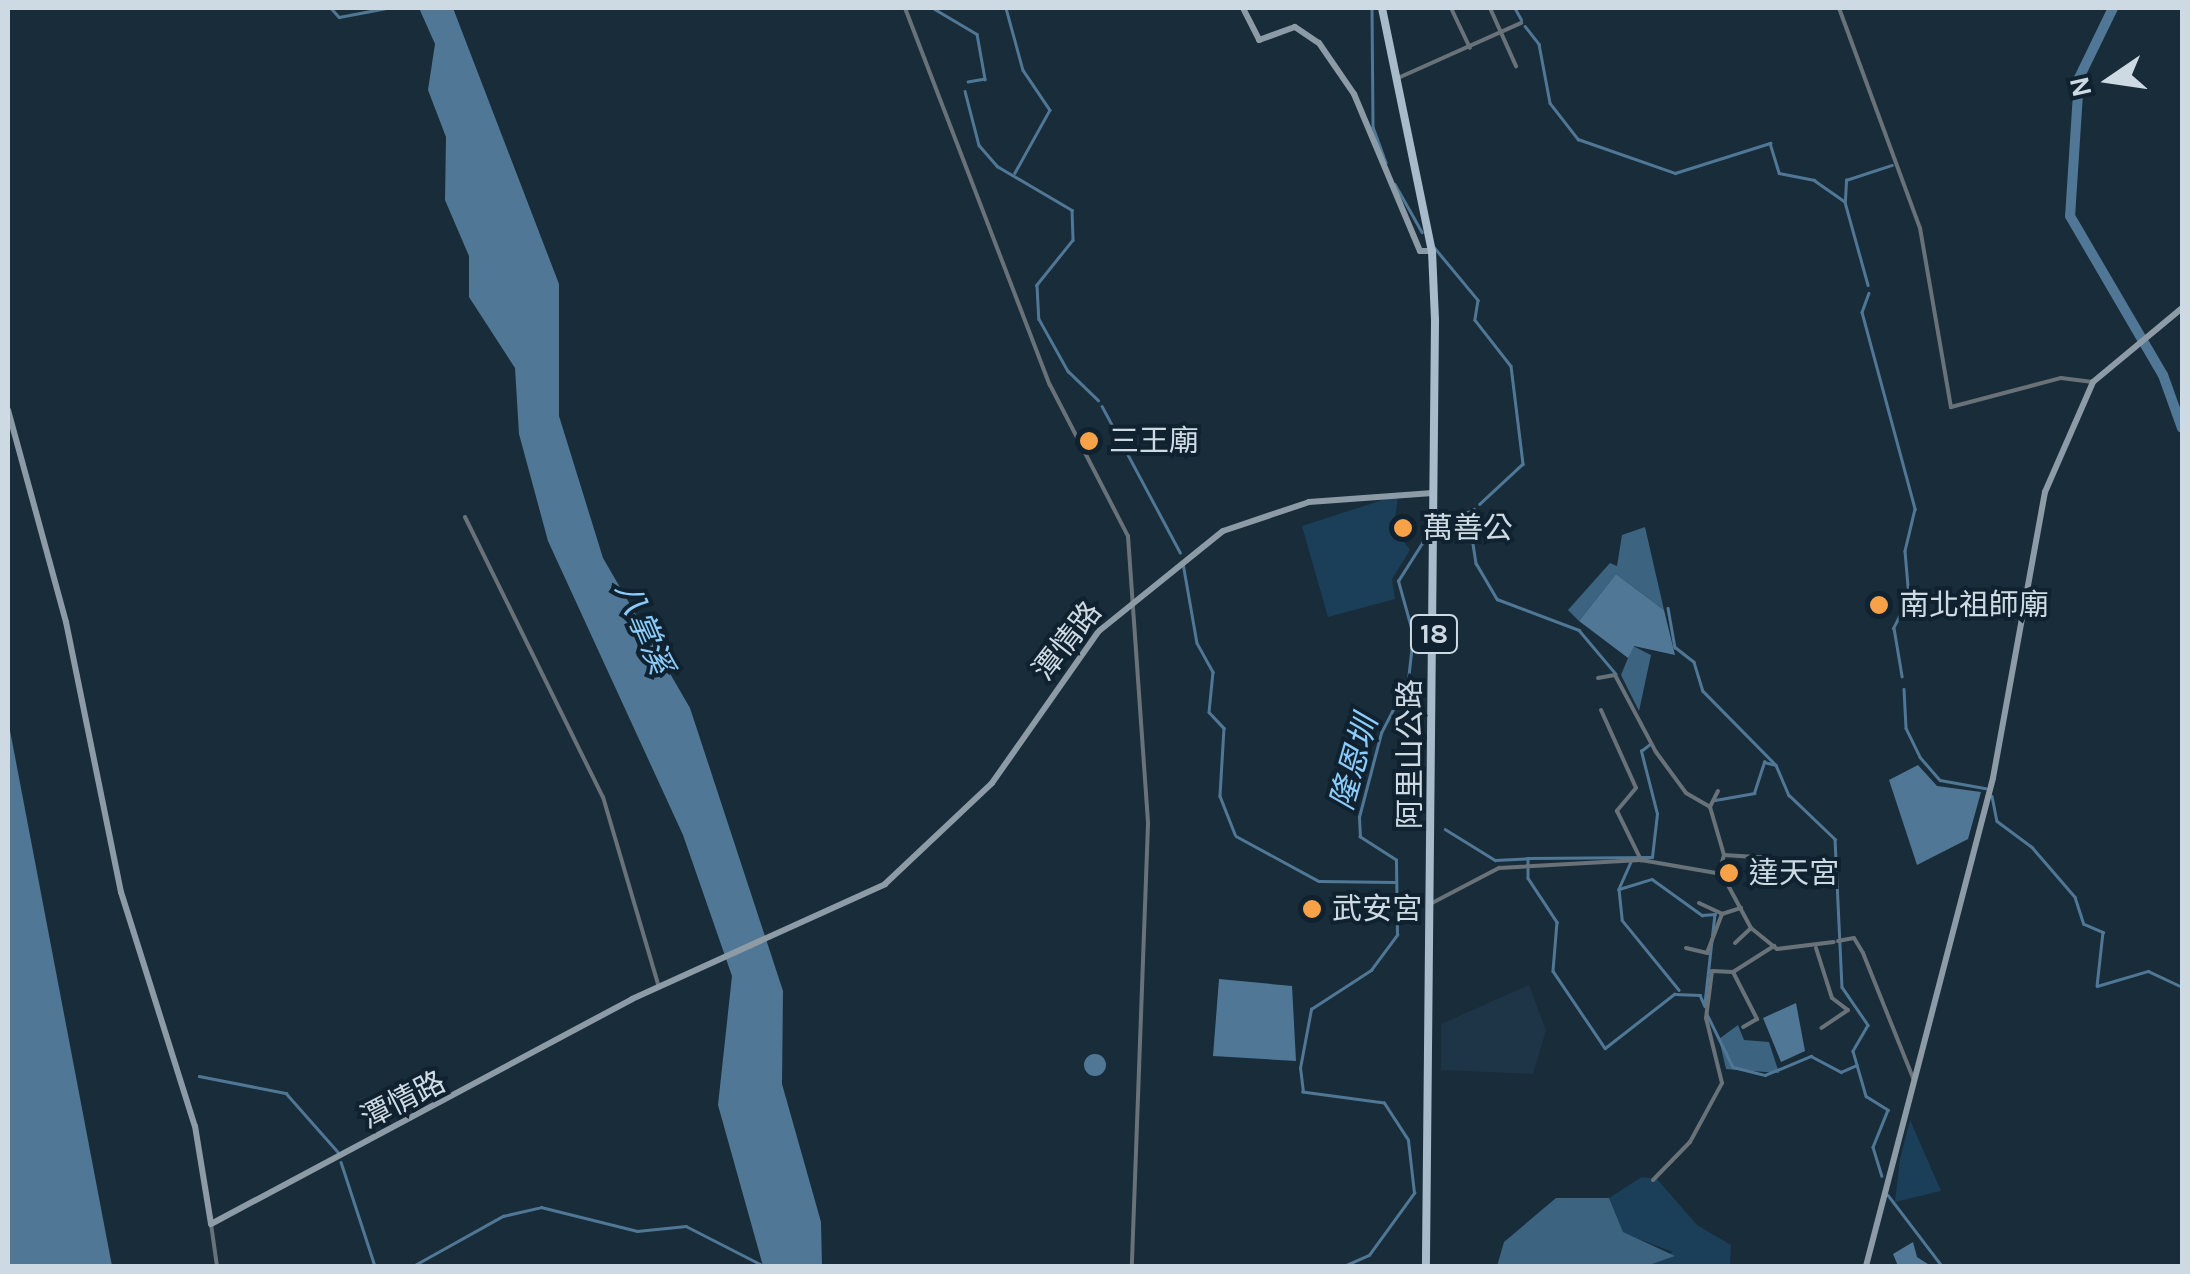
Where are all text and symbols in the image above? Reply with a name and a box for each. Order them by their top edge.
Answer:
north arrow [2060,30,2160,130]
text: N [2062,73,2099,100]
place label: 三王廟 [1109,423,1199,459]
marker: 三王廟 [1078,430,1100,452]
place label: 萬善公 [1423,510,1513,546]
marker: 萬善公 [1392,517,1414,539]
water label: 八掌溪 [607,576,679,680]
place label: 南北祖師廟 [1899,587,2049,623]
street label: 潭情路 [1025,594,1109,688]
marker: 南北祖師廟 [1868,594,1890,616]
road number: 18 [1409,611,1459,657]
street label: 阿里山公路 [1392,679,1428,829]
water label: 隆恩圳 [1323,712,1387,814]
place label: 達天宮 [1749,855,1839,891]
marker: 達天宮 [1718,862,1740,884]
place label: 武安宮 [1332,891,1422,927]
marker: 武安宮 [1301,898,1323,920]
street label: 潭情路 [355,1064,451,1136]

